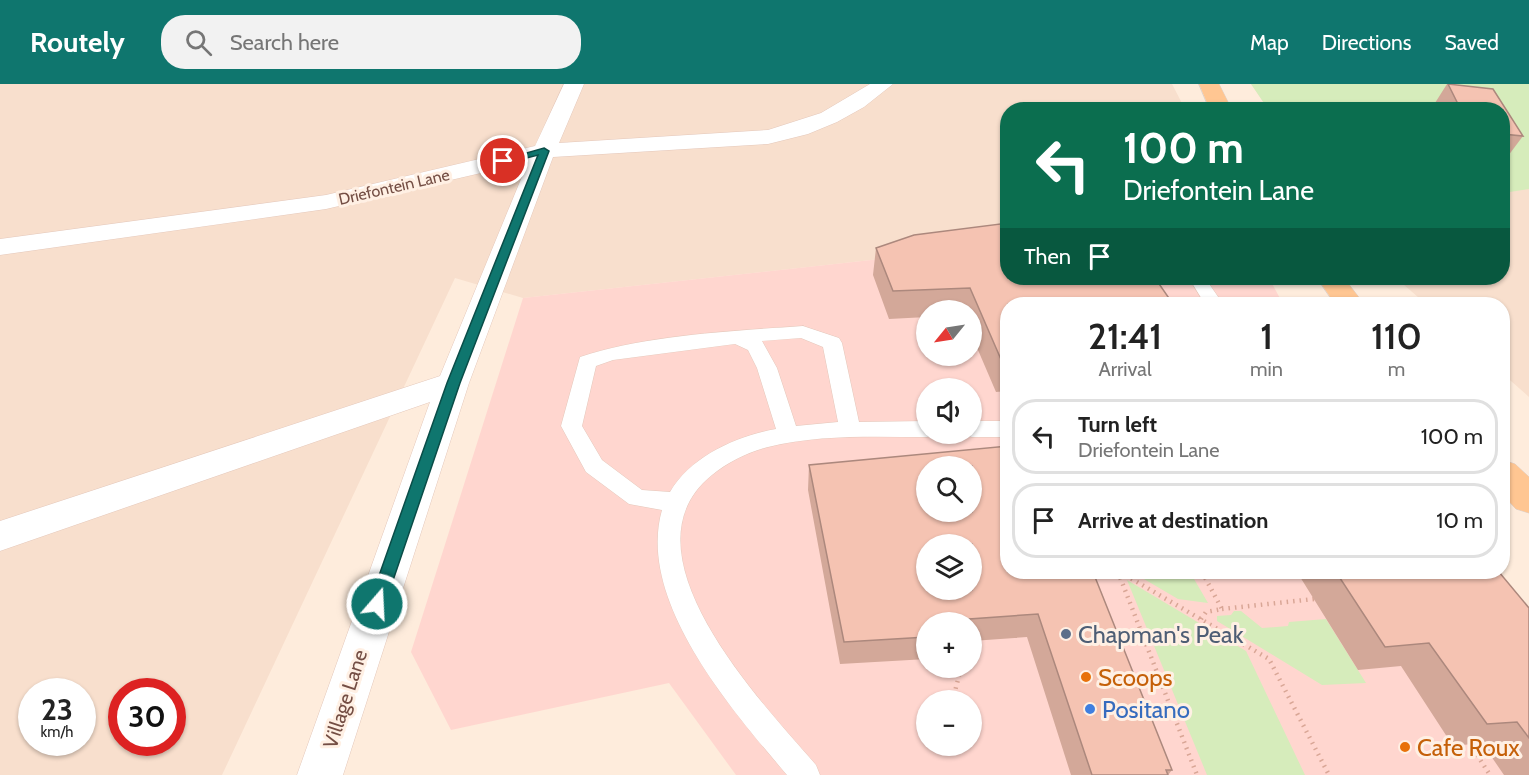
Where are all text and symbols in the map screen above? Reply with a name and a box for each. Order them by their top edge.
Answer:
search box [161,15,581,69]
text: Routely [30,25,125,59]
icon: search [182,26,215,59]
text: Search here [230,29,339,56]
text: Map [1250,30,1289,55]
text: Directions [1322,30,1411,55]
text: Saved [1444,30,1499,55]
text: 100 m [1123,122,1244,174]
icon: left [1024,126,1102,204]
pin [477,135,528,186]
icon: arrive [486,144,519,177]
street label: Driefontein Lane [337,165,451,209]
text: Driefontein Lane [1123,174,1314,207]
icon: arrive [1083,240,1116,273]
text: Then [1024,243,1071,270]
north arrow [916,300,982,366]
map controls [916,300,982,756]
text: 21:41 [1088,314,1162,358]
text: 1 [1260,314,1273,358]
text: 110 [1371,314,1422,358]
text: Arrival [1098,357,1152,381]
text: min [1250,357,1283,381]
text: m [1388,357,1405,381]
button: sound [916,378,982,444]
text: Turn left [1078,411,1157,438]
icon: left [1027,420,1060,453]
text: 100 m [1421,423,1483,450]
text: Driefontein Lane [1078,438,1220,462]
button: search [916,456,982,522]
icon: arrive [1027,504,1060,537]
text: Arrive at destination [1078,507,1268,534]
text: 10 m [1436,507,1483,534]
button: layers [916,534,982,600]
position arrow [345,572,409,636]
button: + [916,612,982,678]
place label: Chapman's Peak [1078,620,1244,649]
marker: Chapman's Peak [1059,627,1073,641]
street label: Village Lane [318,647,372,751]
place label: Scoops [1098,663,1173,692]
marker: Scoops [1079,670,1093,684]
speed limit sign: 30 [108,678,186,756]
button: − [916,690,982,756]
text: 23 [41,691,73,728]
place label: Positano [1102,695,1190,724]
marker: Positano [1083,702,1097,716]
text: km/h [41,723,73,741]
place label: Cafe Roux [1417,733,1520,762]
marker: Cafe Roux [1398,740,1412,754]

